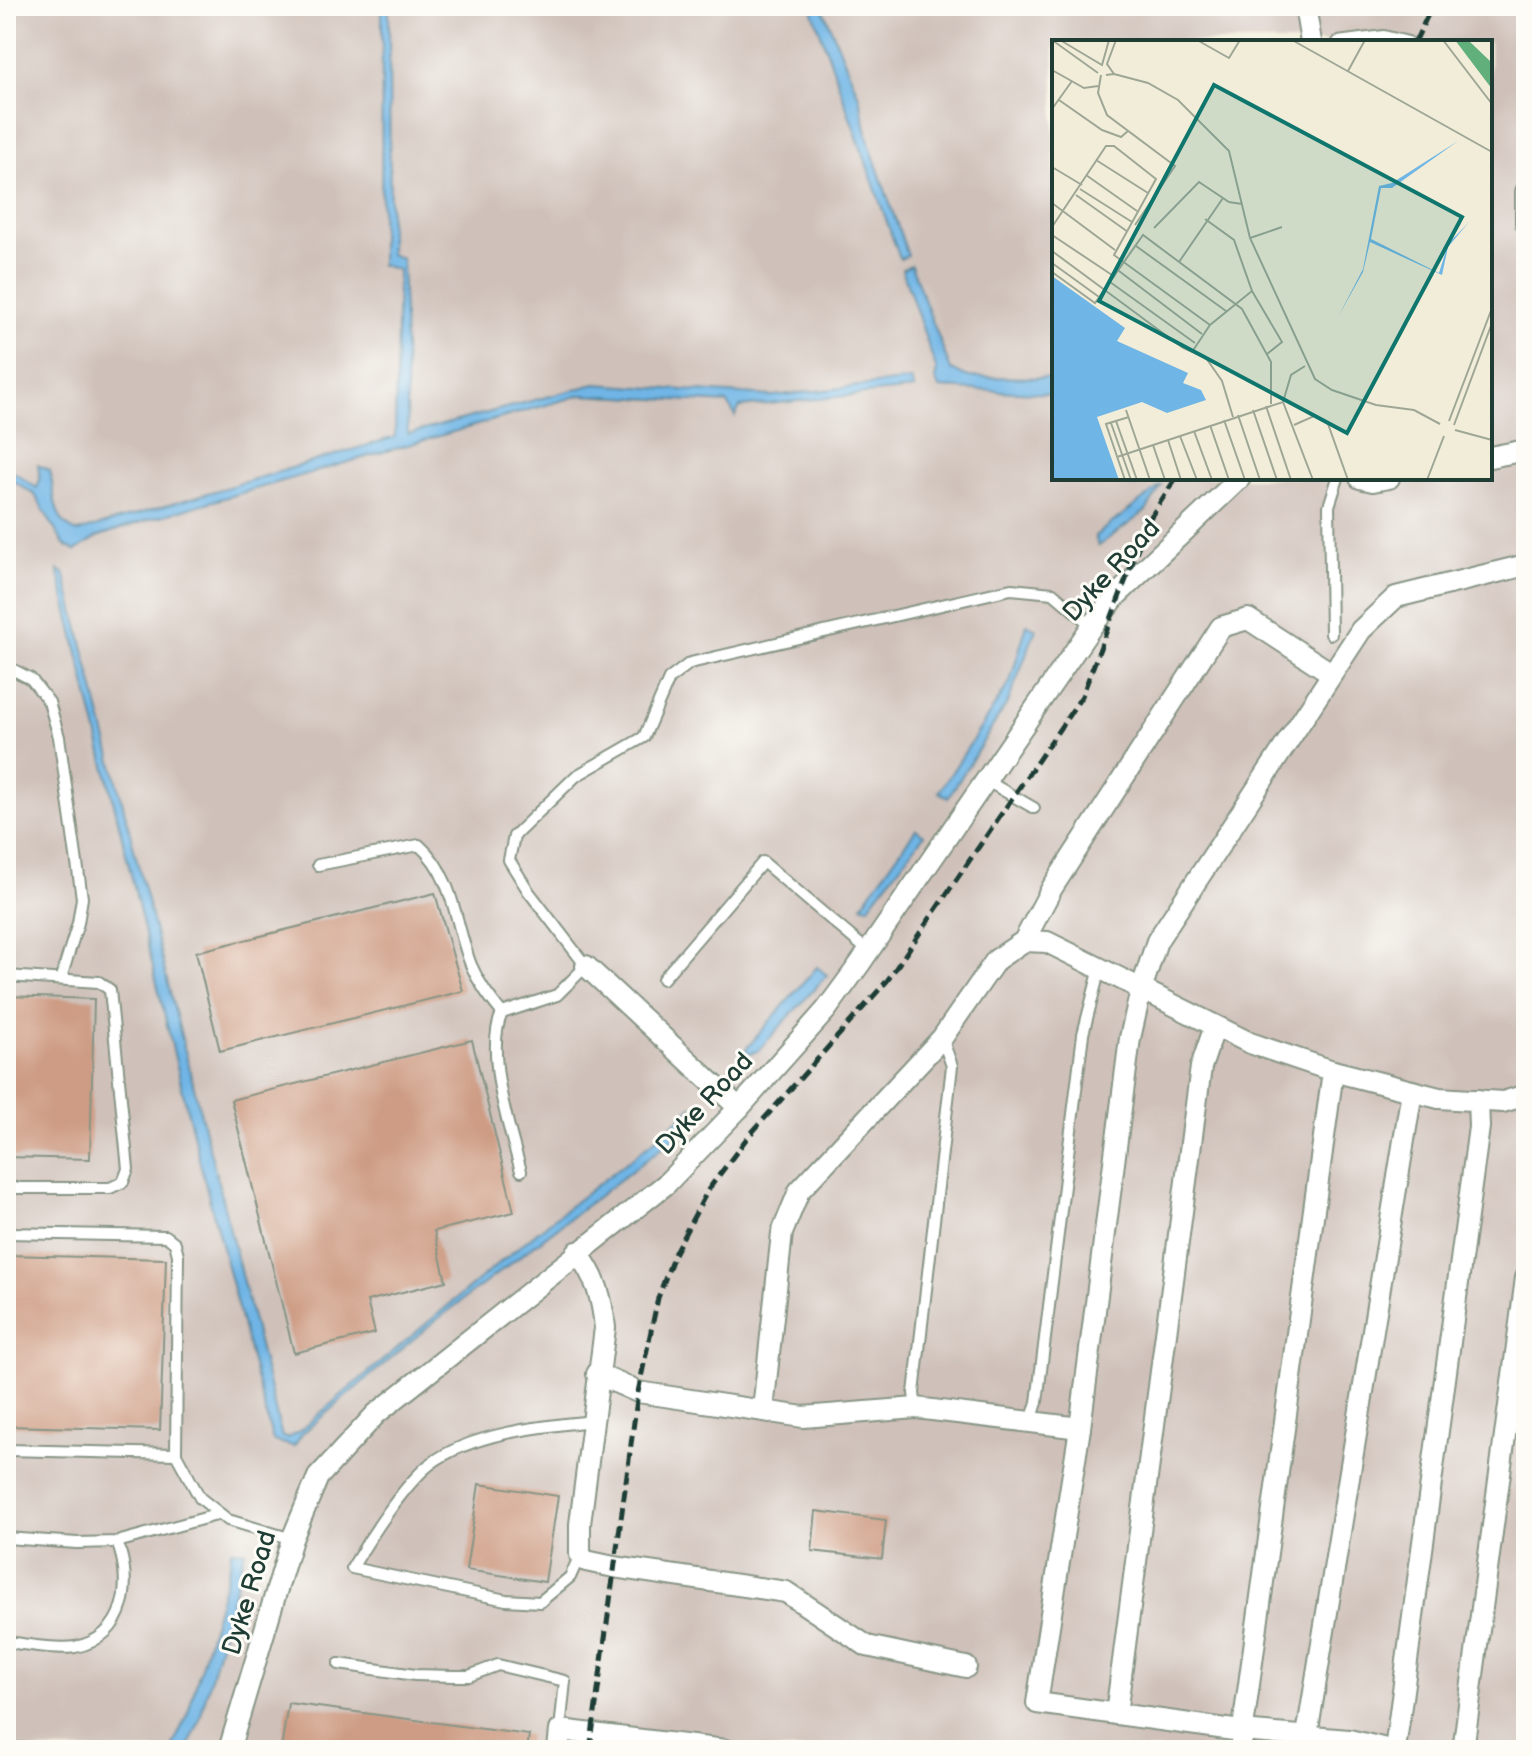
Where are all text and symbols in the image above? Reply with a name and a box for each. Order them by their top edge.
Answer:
inset map [1052,40,1492,480]
street label: Dyke Road [1057,514,1167,628]
street label: Dyke Road [650,1047,760,1161]
street label: Dyke Road [216,1527,284,1659]

